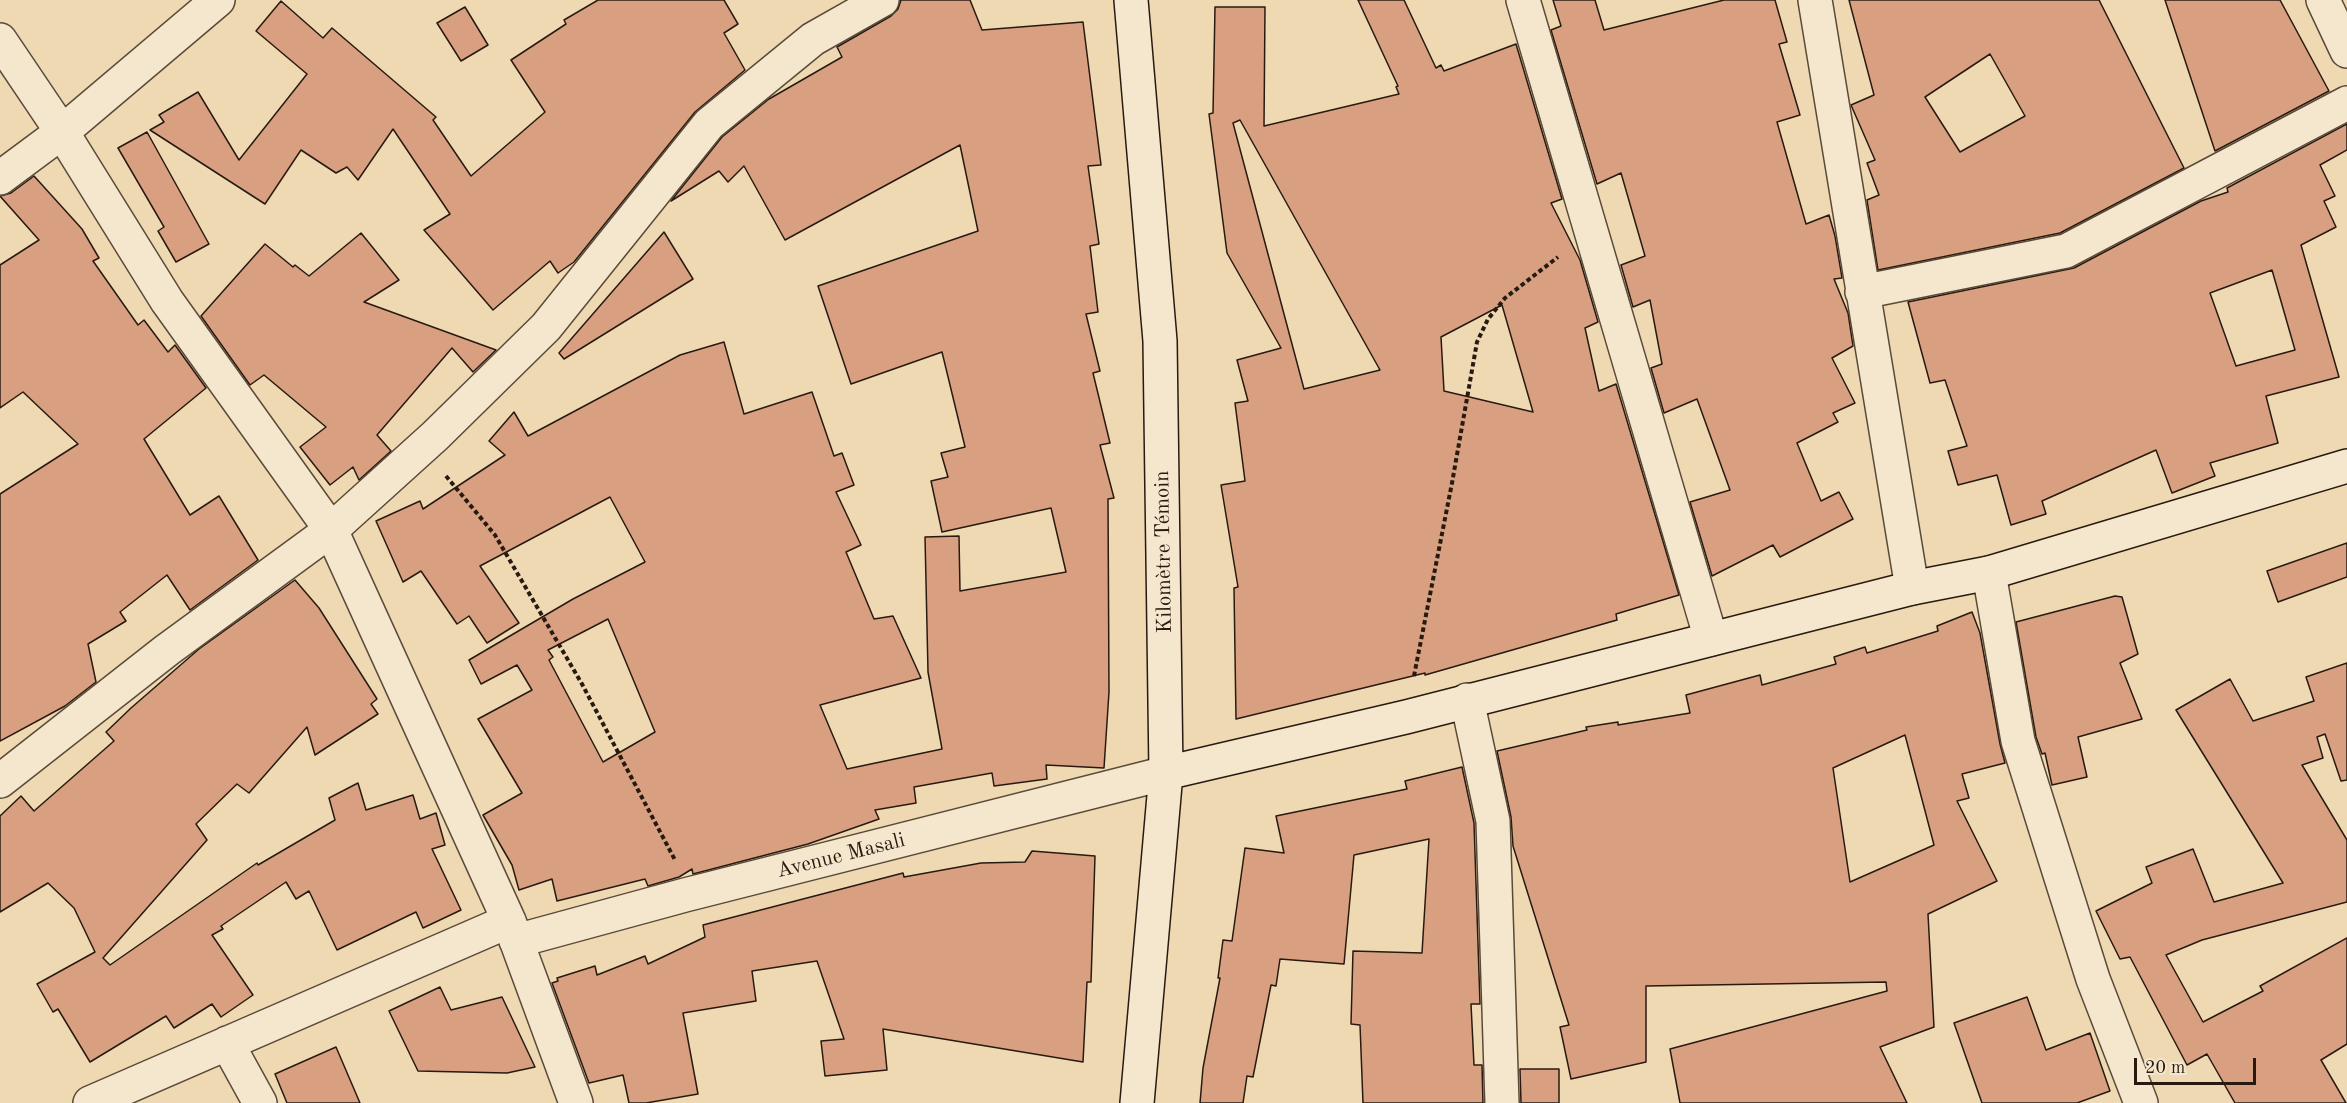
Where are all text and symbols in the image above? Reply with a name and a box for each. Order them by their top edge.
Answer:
street label: Kilomètre Témoin [1150,470,1178,634]
street label: Avenue Masali [774,828,908,884]
scale bar [2137,1046,2258,1084]
text: 20 m [2145,1059,2185,1077]

